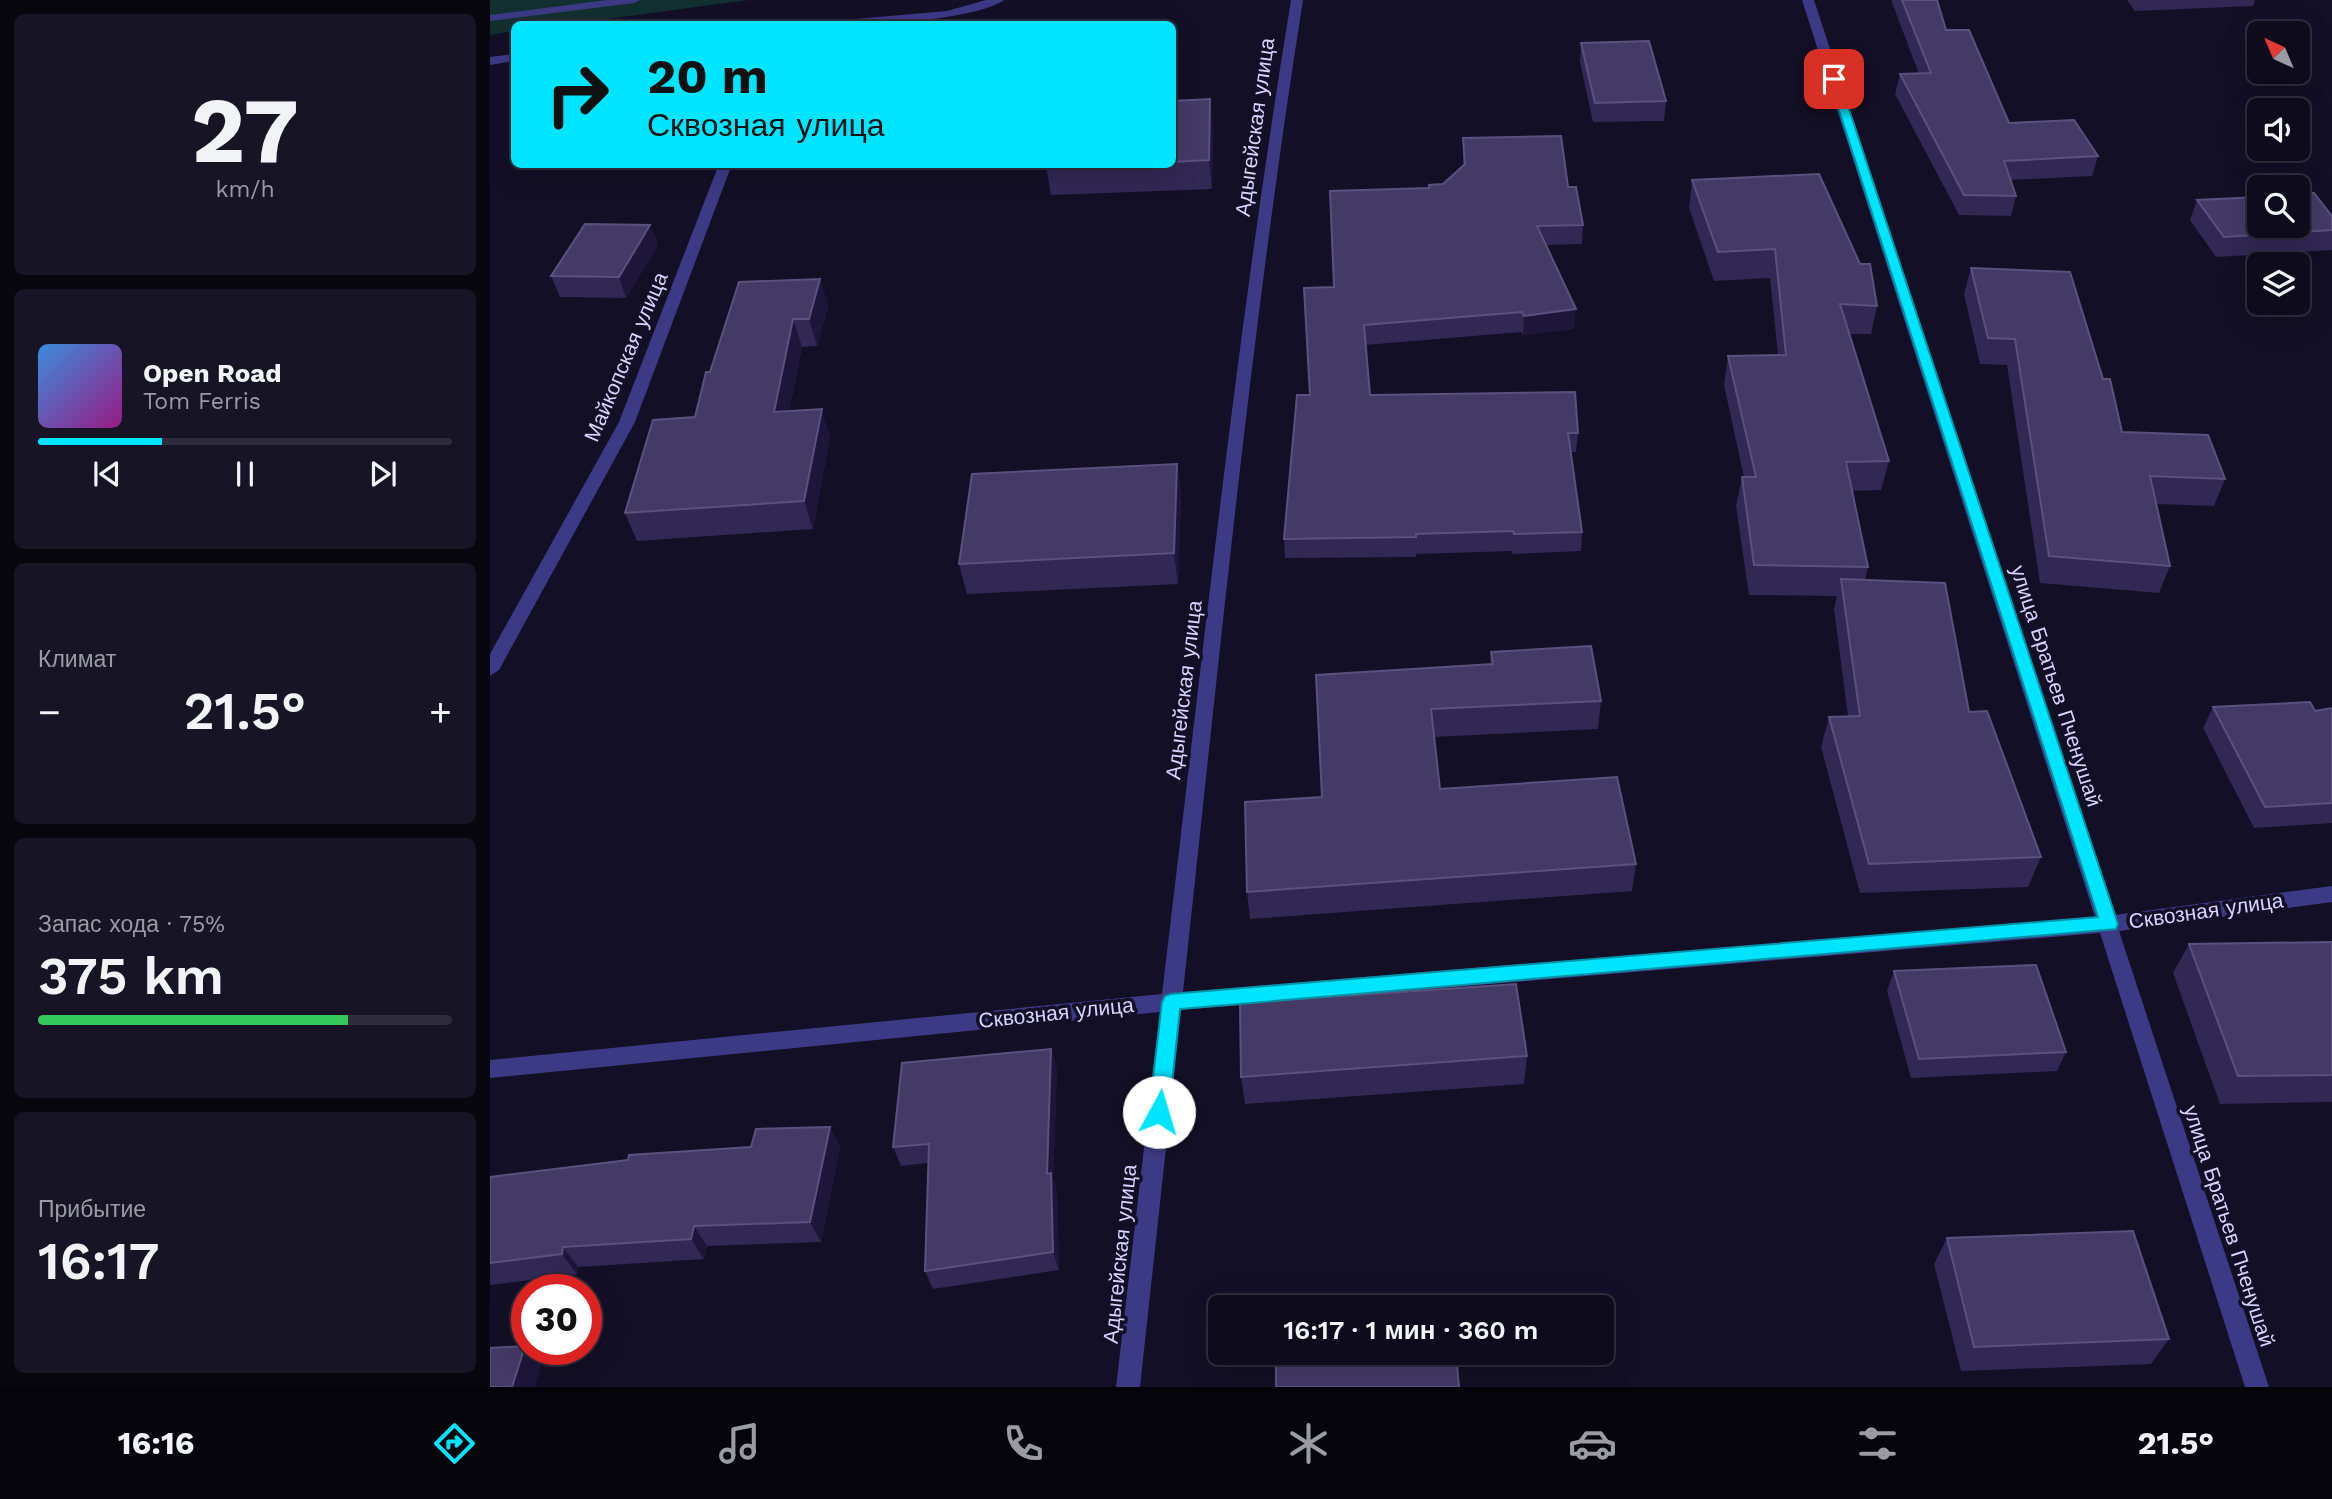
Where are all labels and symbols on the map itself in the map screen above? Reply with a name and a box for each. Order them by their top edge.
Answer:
north arrow [2247,21,2310,84]
street label: Адыгейская улица [1230,36,1279,218]
pin [1804,49,1864,109]
street label: Майкопская улица [579,268,673,445]
street label: улица Братьев Пченушай [2006,562,2107,810]
street label: Адыгейская улица [1160,599,1207,781]
street label: Сквозная улица [2127,887,2285,934]
street label: Сквозная улица [977,992,1135,1033]
position arrow [1122,1075,1196,1149]
street label: улица Братьев Пченушай [2179,1102,2280,1350]
street label: Адыгейская улица [1098,1163,1141,1345]
speed limit sign: 30 [511,1274,602,1365]

